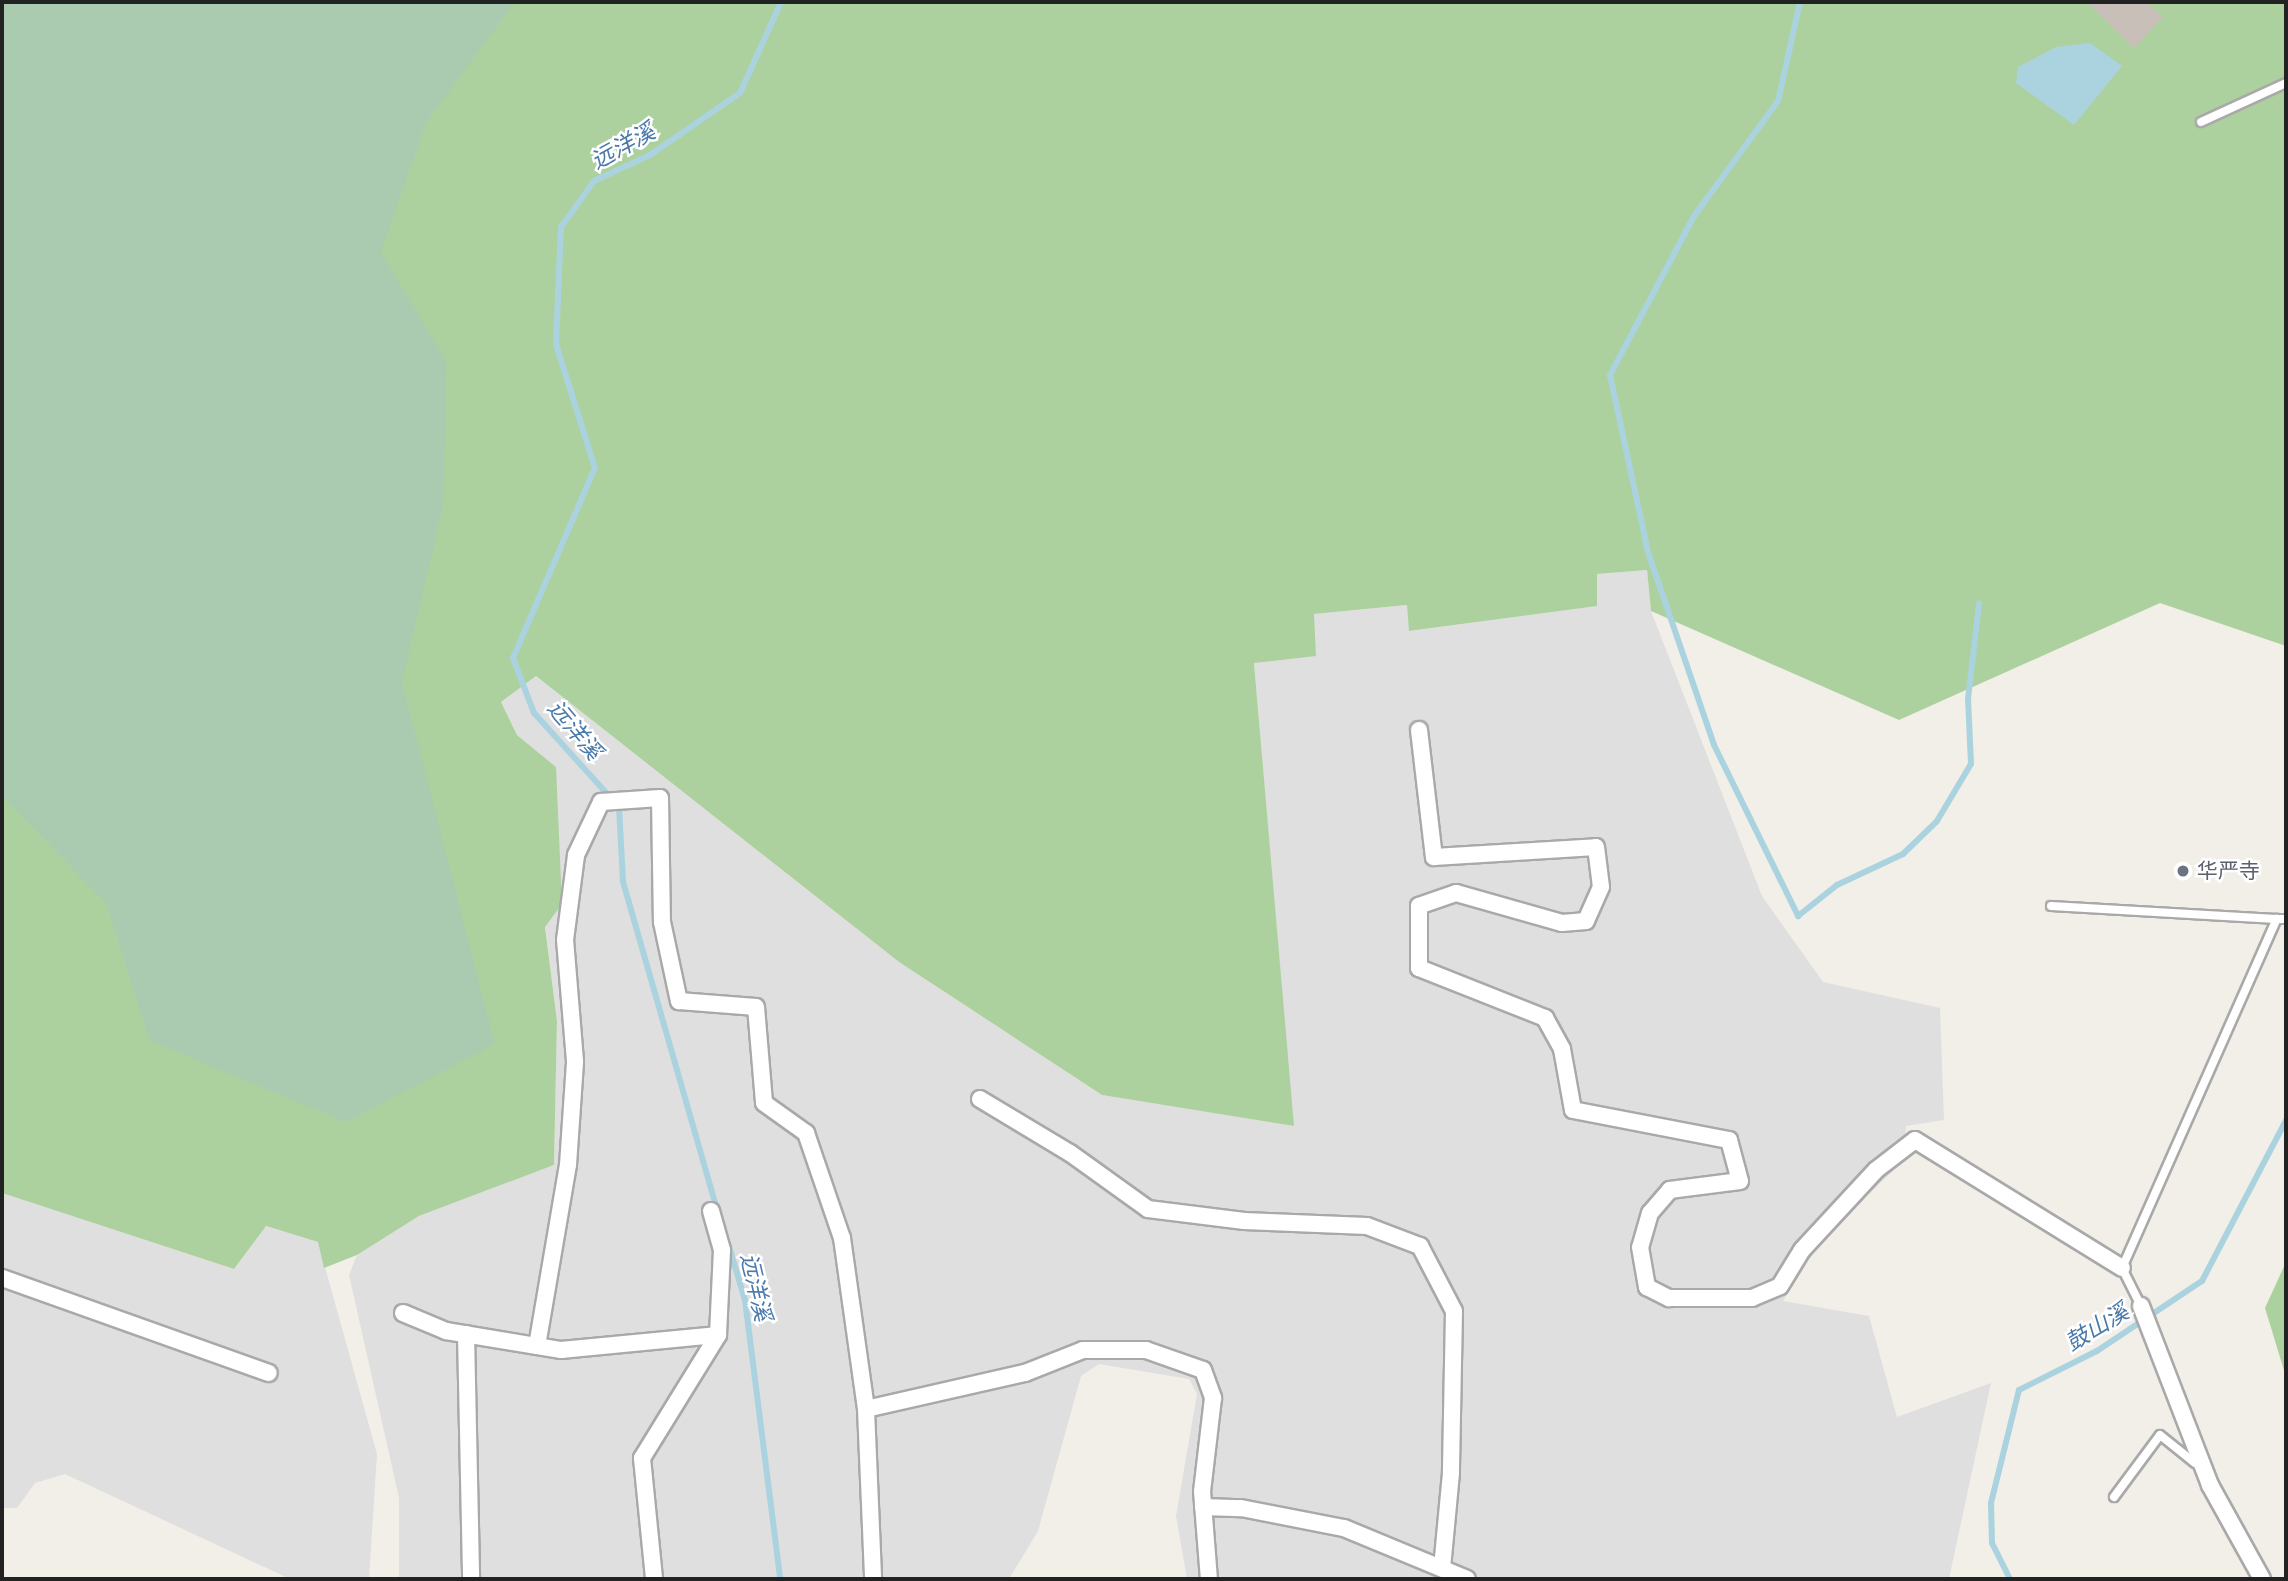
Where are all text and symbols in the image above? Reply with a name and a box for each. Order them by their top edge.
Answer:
water label: 远洋溪 [586,117,660,175]
water label: 远洋溪 [542,695,608,765]
place label: 华严寺 [2197,858,2260,884]
marker: 华严寺 [2175,863,2191,879]
water label: 远洋溪 [735,1250,777,1324]
water label: 鼓山溪 [2060,1297,2134,1357]

